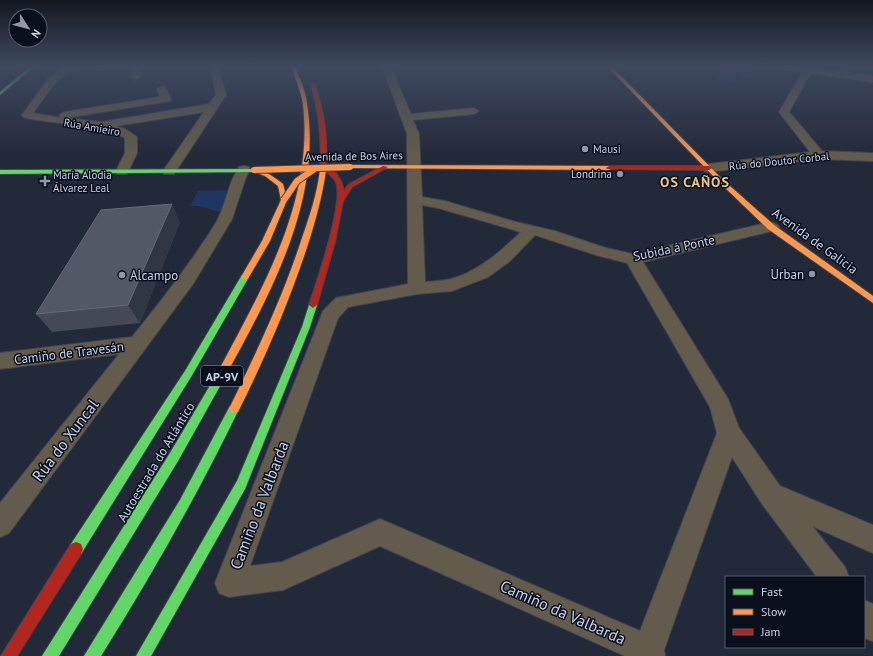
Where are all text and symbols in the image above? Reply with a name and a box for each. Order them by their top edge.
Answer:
north arrow [8,8,48,48]
text: N [28,27,44,41]
street label: Rúa Amieiro [63,115,121,139]
place label: Mausi [593,142,621,156]
marker: Mausi [580,144,590,154]
street label: Avenida de Bos Aires [305,148,403,164]
street label: Rúa do Doutor Corbal [728,149,831,173]
place label: Londrina [571,167,612,181]
place label: María Alodia Álvarez Leal [53,168,112,195]
marker: Londrina [615,169,625,179]
district label: OS CAÑOS [660,173,730,191]
marker: María Alodia Álvarez Leal [40,176,50,186]
street label: Avenida de Galicia [769,204,861,278]
street label: Subida á Ponte [632,231,716,265]
place label: Urban [771,266,804,283]
place label: Alcampo [130,267,178,284]
marker: Urban [807,269,817,279]
marker: Alcampo [117,270,127,280]
street label: Camiño de Travesán [13,338,125,368]
road number: AP-9V [201,366,243,386]
street label: Rúa do Xuncal [28,395,103,485]
street label: Autoestrada do Atlántico [114,399,199,525]
street label: Camiño da Valbarda [225,438,293,572]
street label: Camiño da Valbarda [497,575,629,649]
legend [725,576,865,648]
text: Fast [761,584,782,599]
text: Slow [761,604,786,619]
text: Jam [760,624,780,639]

